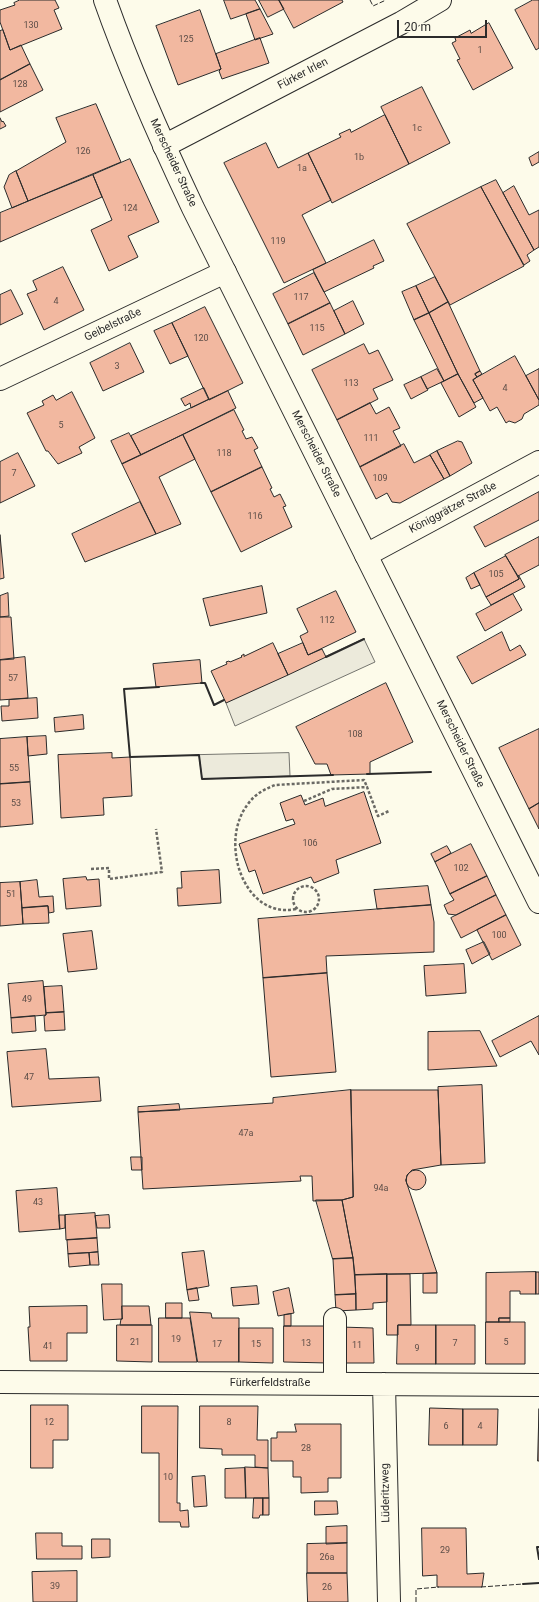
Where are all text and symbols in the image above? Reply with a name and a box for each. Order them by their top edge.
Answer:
scale bar [399,12,489,38]
text: 20 m [404,20,431,34]
house number: 130 [23,21,39,31]
house number: 125 [178,35,194,45]
house number: 1 [477,46,483,56]
street label: Fürker Irlen [276,55,330,93]
house number: 128 [12,80,28,90]
street label: Merscheider Straße [147,117,199,209]
house number: 1c [412,124,422,134]
house number: 126 [75,147,91,157]
house number: 1b [354,153,364,163]
house number: 1a [297,164,307,174]
house number: 124 [122,204,138,214]
house number: 119 [270,237,286,247]
house number: 117 [293,293,309,303]
house number: 4 [53,297,59,307]
street label: Geibelstraße [82,306,144,344]
house number: 115 [309,324,325,334]
house number: 120 [193,334,209,344]
house number: 3 [114,362,120,372]
house number: 113 [343,379,359,389]
house number: 4 [502,384,508,394]
street label: Merscheider Straße [288,408,344,500]
house number: 5 [58,421,64,431]
house number: 111 [363,434,379,444]
house number: 118 [216,449,232,459]
house number: 7 [11,469,17,479]
house number: 109 [372,474,388,484]
street label: Königgrätzer Straße [407,479,499,537]
house number: 116 [247,512,263,522]
house number: 105 [488,570,504,580]
house number: 112 [319,616,335,626]
house number: 57 [8,674,18,684]
street label: Merscheider Straße [433,698,487,790]
house number: 108 [347,730,363,740]
house number: 55 [9,764,19,774]
house number: 53 [11,799,21,809]
house number: 106 [302,839,318,849]
house number: 102 [453,864,469,874]
house number: 51 [6,890,16,900]
house number: 100 [491,931,507,941]
house number: 49 [22,995,32,1005]
house number: 47 [24,1073,34,1083]
house number: 47a [238,1129,254,1139]
house number: 94a [373,1184,389,1194]
house number: 43 [33,1198,43,1208]
house number: 19 [171,1335,181,1345]
house number: 21 [130,1338,140,1348]
house number: 5 [503,1338,509,1348]
house number: 13 [301,1339,311,1349]
house number: 7 [452,1339,458,1349]
house number: 17 [212,1340,222,1350]
house number: 15 [251,1340,261,1350]
house number: 11 [352,1341,362,1351]
house number: 41 [43,1342,53,1352]
house number: 9 [414,1344,420,1354]
street label: Fürkerfeldstraße [230,1376,310,1390]
house number: 12 [44,1418,54,1428]
house number: 8 [226,1418,232,1428]
house number: 6 [443,1422,449,1432]
house number: 4 [477,1422,483,1432]
house number: 28 [301,1444,311,1454]
street label: Lüderitzweg [379,1463,393,1523]
house number: 10 [163,1473,173,1483]
house number: 29 [440,1546,450,1556]
house number: 26a [319,1553,335,1563]
house number: 39 [50,1582,60,1592]
house number: 26 [322,1583,332,1593]

